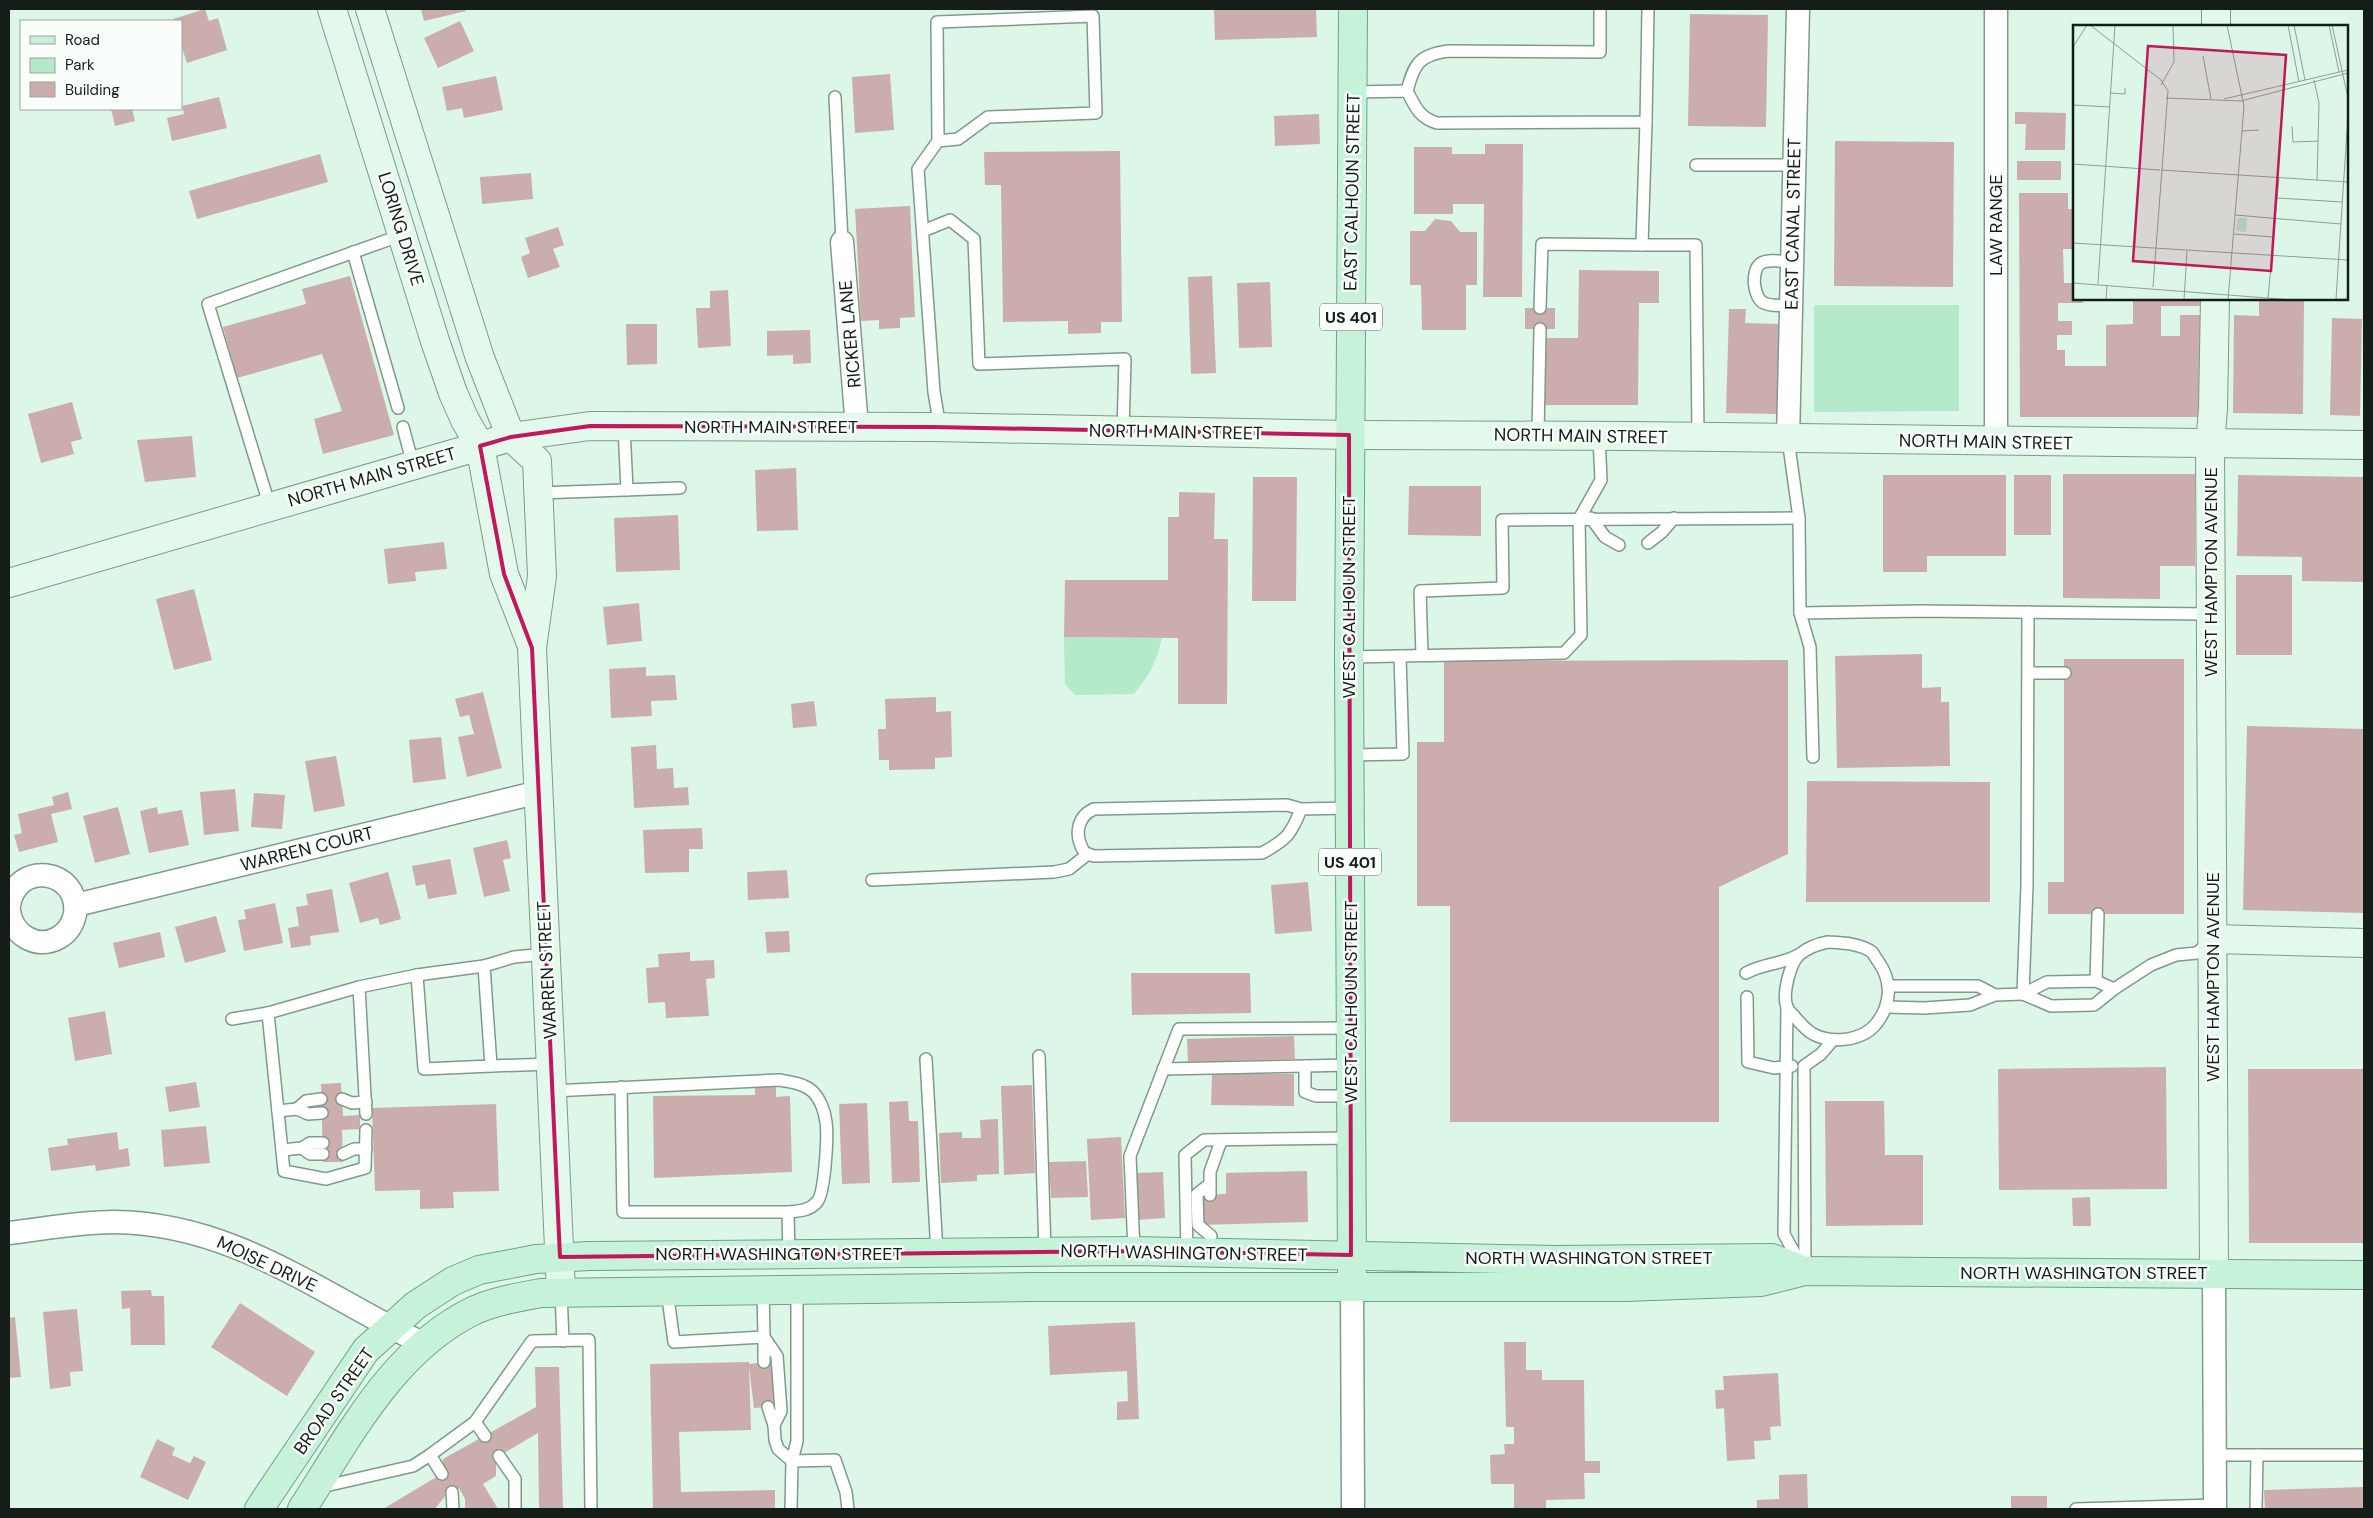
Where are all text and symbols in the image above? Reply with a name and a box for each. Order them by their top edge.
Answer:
legend [20,20,182,110]
inset map [2073,25,2348,300]
text: Road [65,30,100,50]
text: Park [65,55,95,75]
text: Building [65,80,120,100]
street label: EAST CALHOUN STREET [1338,93,1366,291]
street label: EAST CANAL STREET [1780,138,1806,310]
street label: LORING DRIVE [372,169,430,289]
street label: LAW RANGE [1984,174,2008,276]
street label: RICKER LANE [833,279,867,389]
road number: US 401 [1320,304,1382,330]
street label: NORTH MAIN STREET [684,415,858,439]
street label: NORTH MAIN STREET [1089,418,1263,446]
street label: NORTH MAIN STREET [1494,422,1668,450]
street label: NORTH MAIN STREET [1899,428,2073,456]
street label: NORTH MAIN STREET [285,441,459,513]
street label: WEST HAMPTON AVENUE [2199,467,2223,677]
street label: WEST CALHOUN STREET [1337,495,1361,699]
street label: WARREN COURT [238,821,376,877]
road number: US 401 [1319,849,1381,876]
street label: WEST HAMPTON AVENUE [2201,872,2225,1082]
street label: WARREN STREET [531,900,563,1040]
street label: WEST CALHOUN STREET [1339,900,1363,1104]
street label: MOISE DRIVE [213,1230,321,1298]
street label: NORTH WASHINGTON STREET [1060,1239,1308,1267]
street label: NORTH WASHINGTON STREET [655,1242,903,1266]
street label: NORTH WASHINGTON STREET [1465,1246,1713,1270]
street label: NORTH WASHINGTON STREET [1960,1261,2208,1285]
street label: BROAD STREET [288,1343,380,1459]

